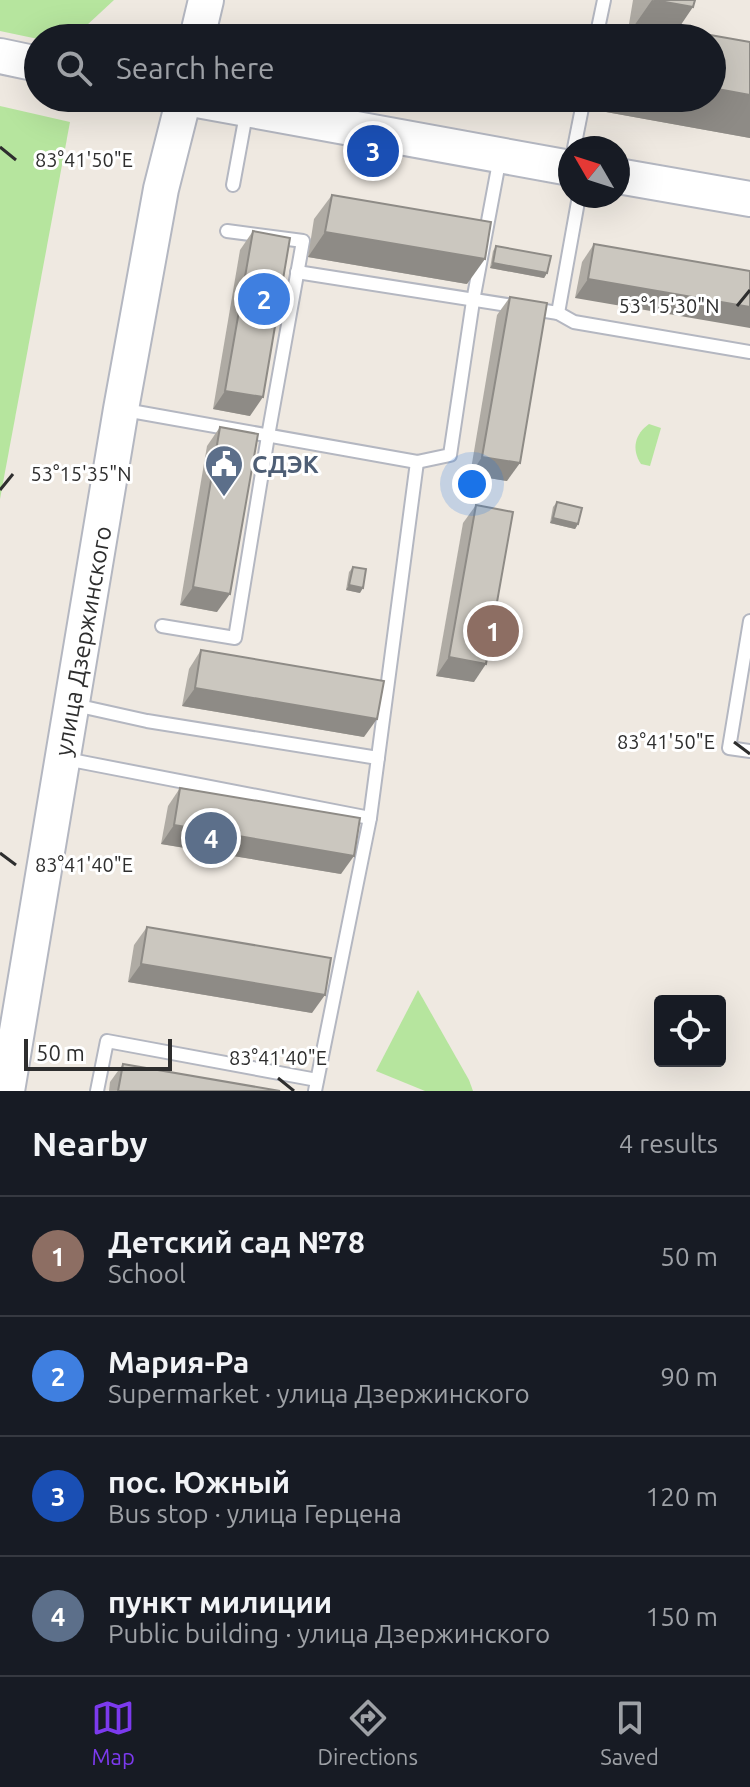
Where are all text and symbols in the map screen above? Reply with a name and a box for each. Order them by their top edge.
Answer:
search box [24,24,726,112]
icon: search [52,46,96,90]
text: Search here [116,51,275,85]
pin: 3 [347,121,399,181]
north arrow [558,136,630,208]
text: 83°41'50"E [35,148,133,171]
pin: 2 [238,269,290,329]
text: 53°15'30"N [618,294,720,317]
public building icon: СДЭК [203,443,245,498]
place label: СДЭК [252,451,319,478]
text: 53°15'35"N [30,462,132,485]
your location [452,464,492,504]
street label: улица Дзержинского [49,524,117,758]
pin: 1 [467,601,519,661]
text: 83°41'50"E [617,730,715,753]
pin: 4 [185,808,237,868]
text: 83°41'40"E [35,853,133,876]
map controls [654,995,726,1067]
button: locate [654,995,726,1067]
scale bar [24,1035,172,1071]
text: 50 m [36,1040,85,1065]
text: 83°41'40"E [229,1046,327,1069]
text: Nearby [32,1124,147,1162]
text: 4 results [619,1129,718,1158]
text: Детский сад №78 [108,1225,365,1259]
text: 1 [51,1242,65,1271]
text: 50 m [660,1242,718,1271]
text: School [108,1259,186,1288]
text: Мария-Ра [108,1345,249,1379]
text: 2 [51,1362,65,1391]
text: 90 m [660,1362,718,1391]
text: Supermarket · улица Дзержинского [108,1379,530,1408]
text: пос. Южный [108,1465,290,1499]
text: 3 [51,1482,65,1511]
text: 120 m [646,1482,718,1511]
text: Bus stop · улица Герцена [108,1499,402,1528]
text: пункт милиции [108,1585,332,1619]
text: 4 [51,1602,65,1631]
text: 150 m [646,1602,718,1631]
text: Public building · улица Дзержинского [108,1619,550,1648]
tab: Map [91,1696,135,1769]
tab: Directions [317,1696,418,1769]
tab: Saved [600,1696,659,1769]

